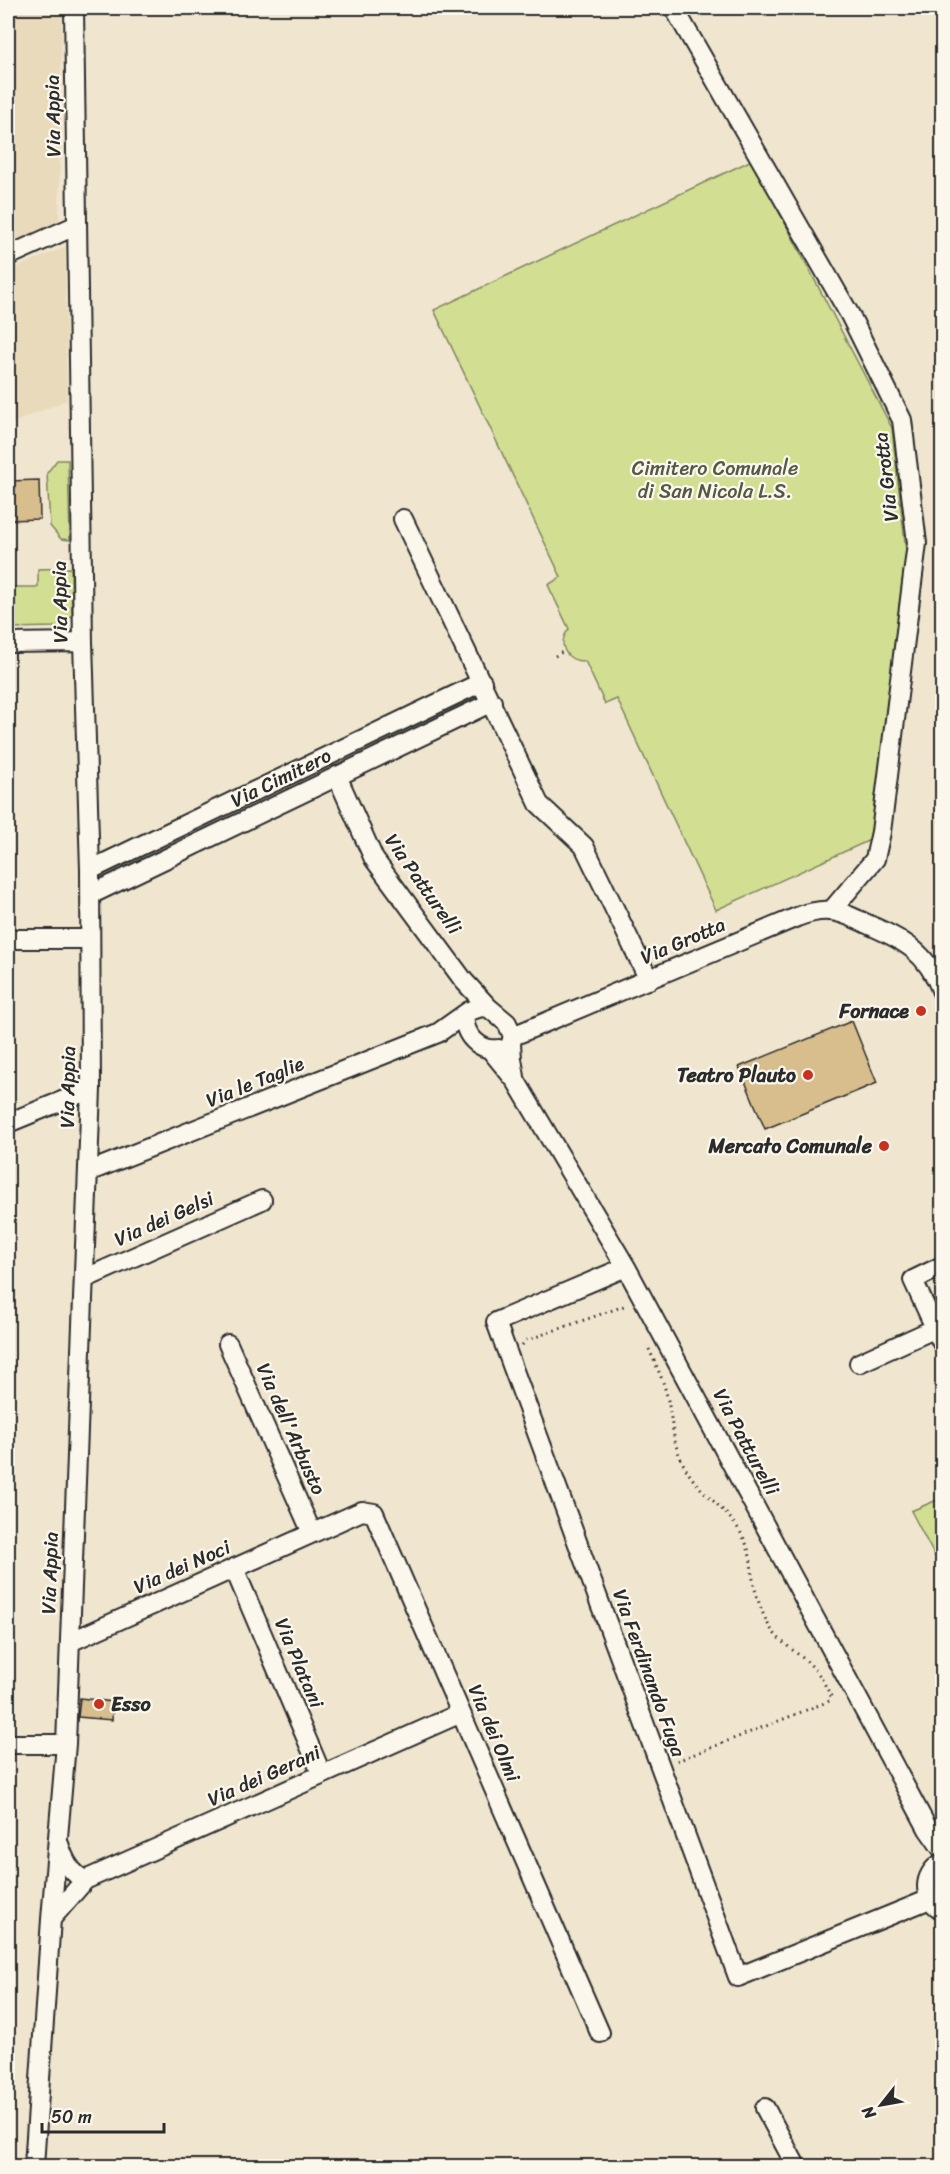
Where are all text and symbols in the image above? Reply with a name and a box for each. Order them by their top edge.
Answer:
street label: Via Appia [35,74,71,158]
street label: Via Grotta [863,430,909,524]
park label: Cimitero Comunale di San Nicola L.S. [632,451,798,509]
street label: Via Appia [42,560,78,644]
street label: Via Cimitero [225,738,338,818]
street label: Via Patturelli [375,826,471,942]
street label: Via Grotta [635,907,731,975]
place label: Fornace [838,994,909,1029]
marker: Fornace [914,1004,928,1018]
street label: Via Appia [50,1045,86,1129]
street label: Via le Taglie [200,1046,310,1118]
place label: Teatro Plauto [677,1058,796,1093]
marker: Teatro Plauto [801,1068,815,1082]
place label: Mercato Comunale [708,1129,873,1164]
marker: Mercato Comunale [877,1139,891,1153]
street label: Via dei Gelsi [109,1181,220,1256]
street label: Via dell'Arbusto [246,1357,336,1501]
street label: Via Patturelli [703,1382,789,1502]
street label: Via dei Noci [128,1530,237,1604]
street label: Via Appia [31,1531,69,1615]
street label: Via Ferdinando Fuga [602,1584,696,1763]
street label: Via Platani [264,1612,334,1715]
street label: Via dei Olmi [458,1679,531,1789]
place label: Esso [111,1687,151,1722]
marker: Esso [92,1697,106,1711]
street label: Via dei Gerani [202,1735,328,1817]
north arrow [851,2075,911,2135]
scale bar [42,2096,164,2134]
text: N [853,2099,884,2126]
text: 50 m [51,2101,92,2133]

